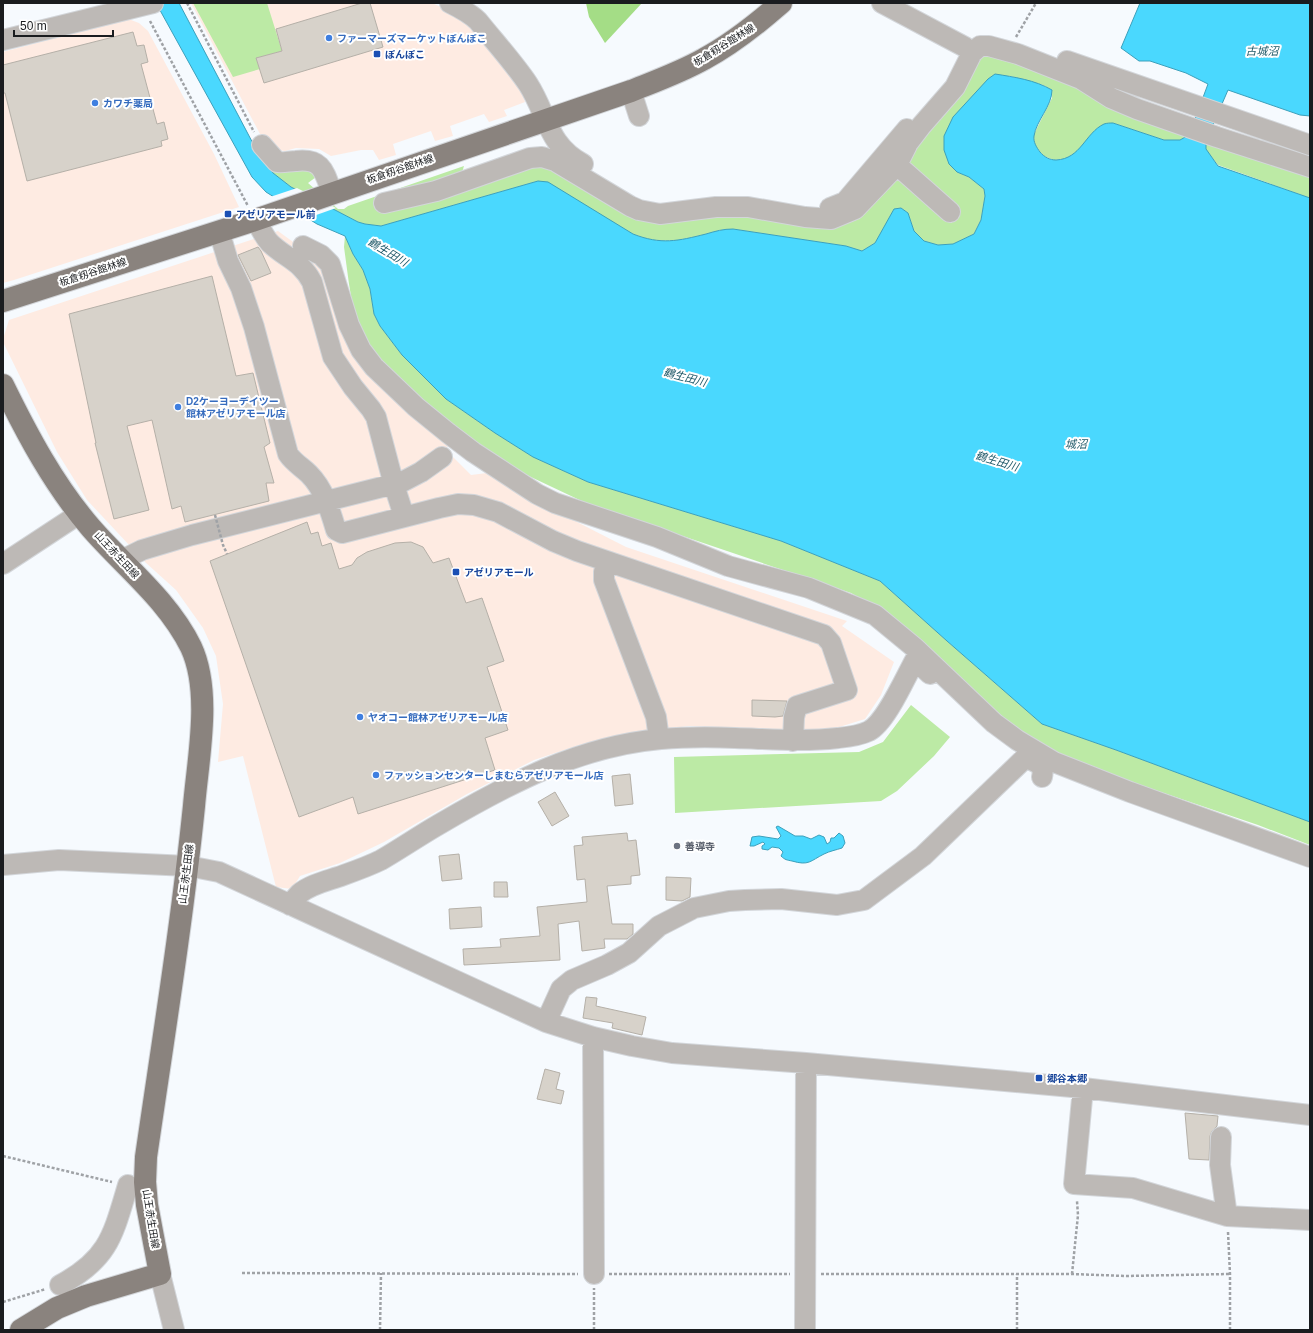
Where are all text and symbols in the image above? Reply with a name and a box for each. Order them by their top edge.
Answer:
scale bar [14,12,113,38]
text: 50 m [20,19,47,33]
street label: 板倉籾谷館林線 [691,22,757,68]
marker: ファーマーズマーケットぽんぽこ [324,33,334,43]
place label: ファーマーズマーケットぽんぽこ [337,33,487,44]
water label: 古城沼 [1246,45,1280,57]
marker: ぽんぽこ [372,49,382,59]
place label: ぽんぽこ [385,49,425,60]
marker: カワチ薬局 [90,98,100,108]
place label: カワチ薬局 [103,98,153,109]
street label: 板倉籾谷館林線 [365,152,435,186]
marker: アゼリアモール前 [223,209,233,219]
place label: アゼリアモール前 [236,209,316,220]
water label: 鶴生田川 [366,236,411,269]
street label: 板倉籾谷館林線 [58,256,128,288]
water label: 鶴生田川 [662,366,709,389]
place label: D2ケーヨーデイツー 館林アゼリアモール店 [186,396,286,419]
marker: D2ケーヨーデイツー 館林アゼリアモール店 [173,402,183,412]
water label: 城沼 [1065,438,1089,450]
water label: 鶴生田川 [974,449,1021,473]
street label: 山王赤生田線 [93,529,141,581]
marker: アゼリアモール [451,567,461,577]
place label: アゼリアモール [464,567,534,578]
marker: ヤオコー館林アゼリアモール店 [355,712,365,722]
place label: ヤオコー館林アゼリアモール店 [368,712,508,723]
marker: ファッションセンターしまむらアゼリアモール店 [371,770,381,780]
place label: ファッションセンターしまむらアゼリアモール店 [384,770,604,781]
marker: 善導寺 [672,841,682,851]
place label: 善導寺 [685,841,715,852]
street label: 山王赤生田線 [177,844,195,904]
marker: 郷谷本郷 [1034,1073,1044,1083]
place label: 郷谷本郷 [1047,1073,1088,1084]
street label: 山王赤生田線 [141,1189,161,1249]

